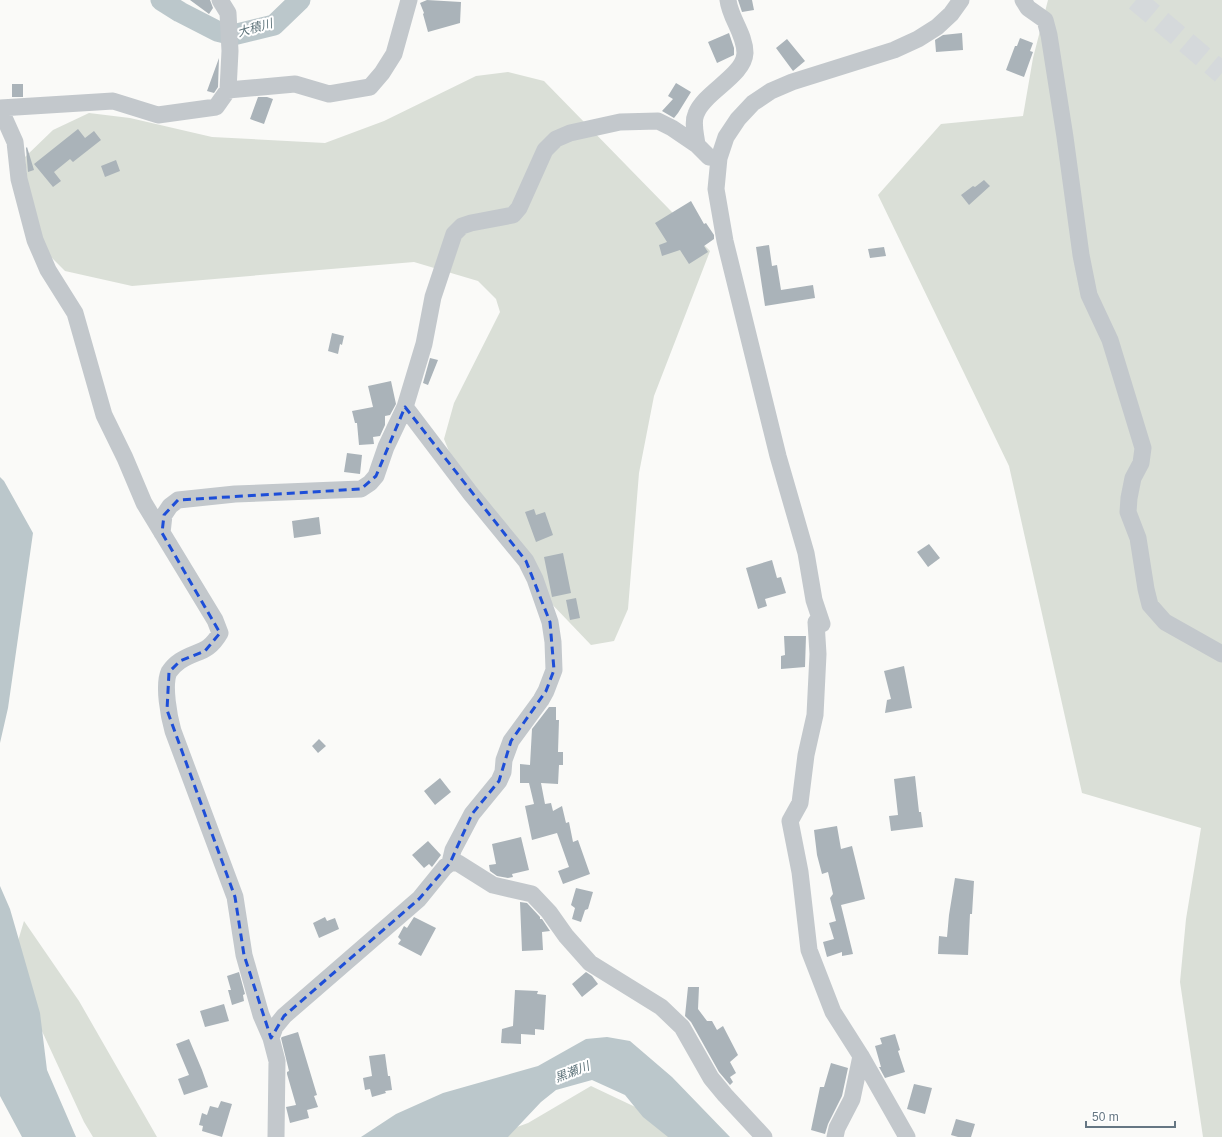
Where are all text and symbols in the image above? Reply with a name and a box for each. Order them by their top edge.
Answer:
water label: 大積川 [236,16,276,40]
water label: 黒瀬川 [553,1058,593,1085]
scale bar [1086,1103,1175,1129]
text: 50 m [1092,1110,1119,1124]

